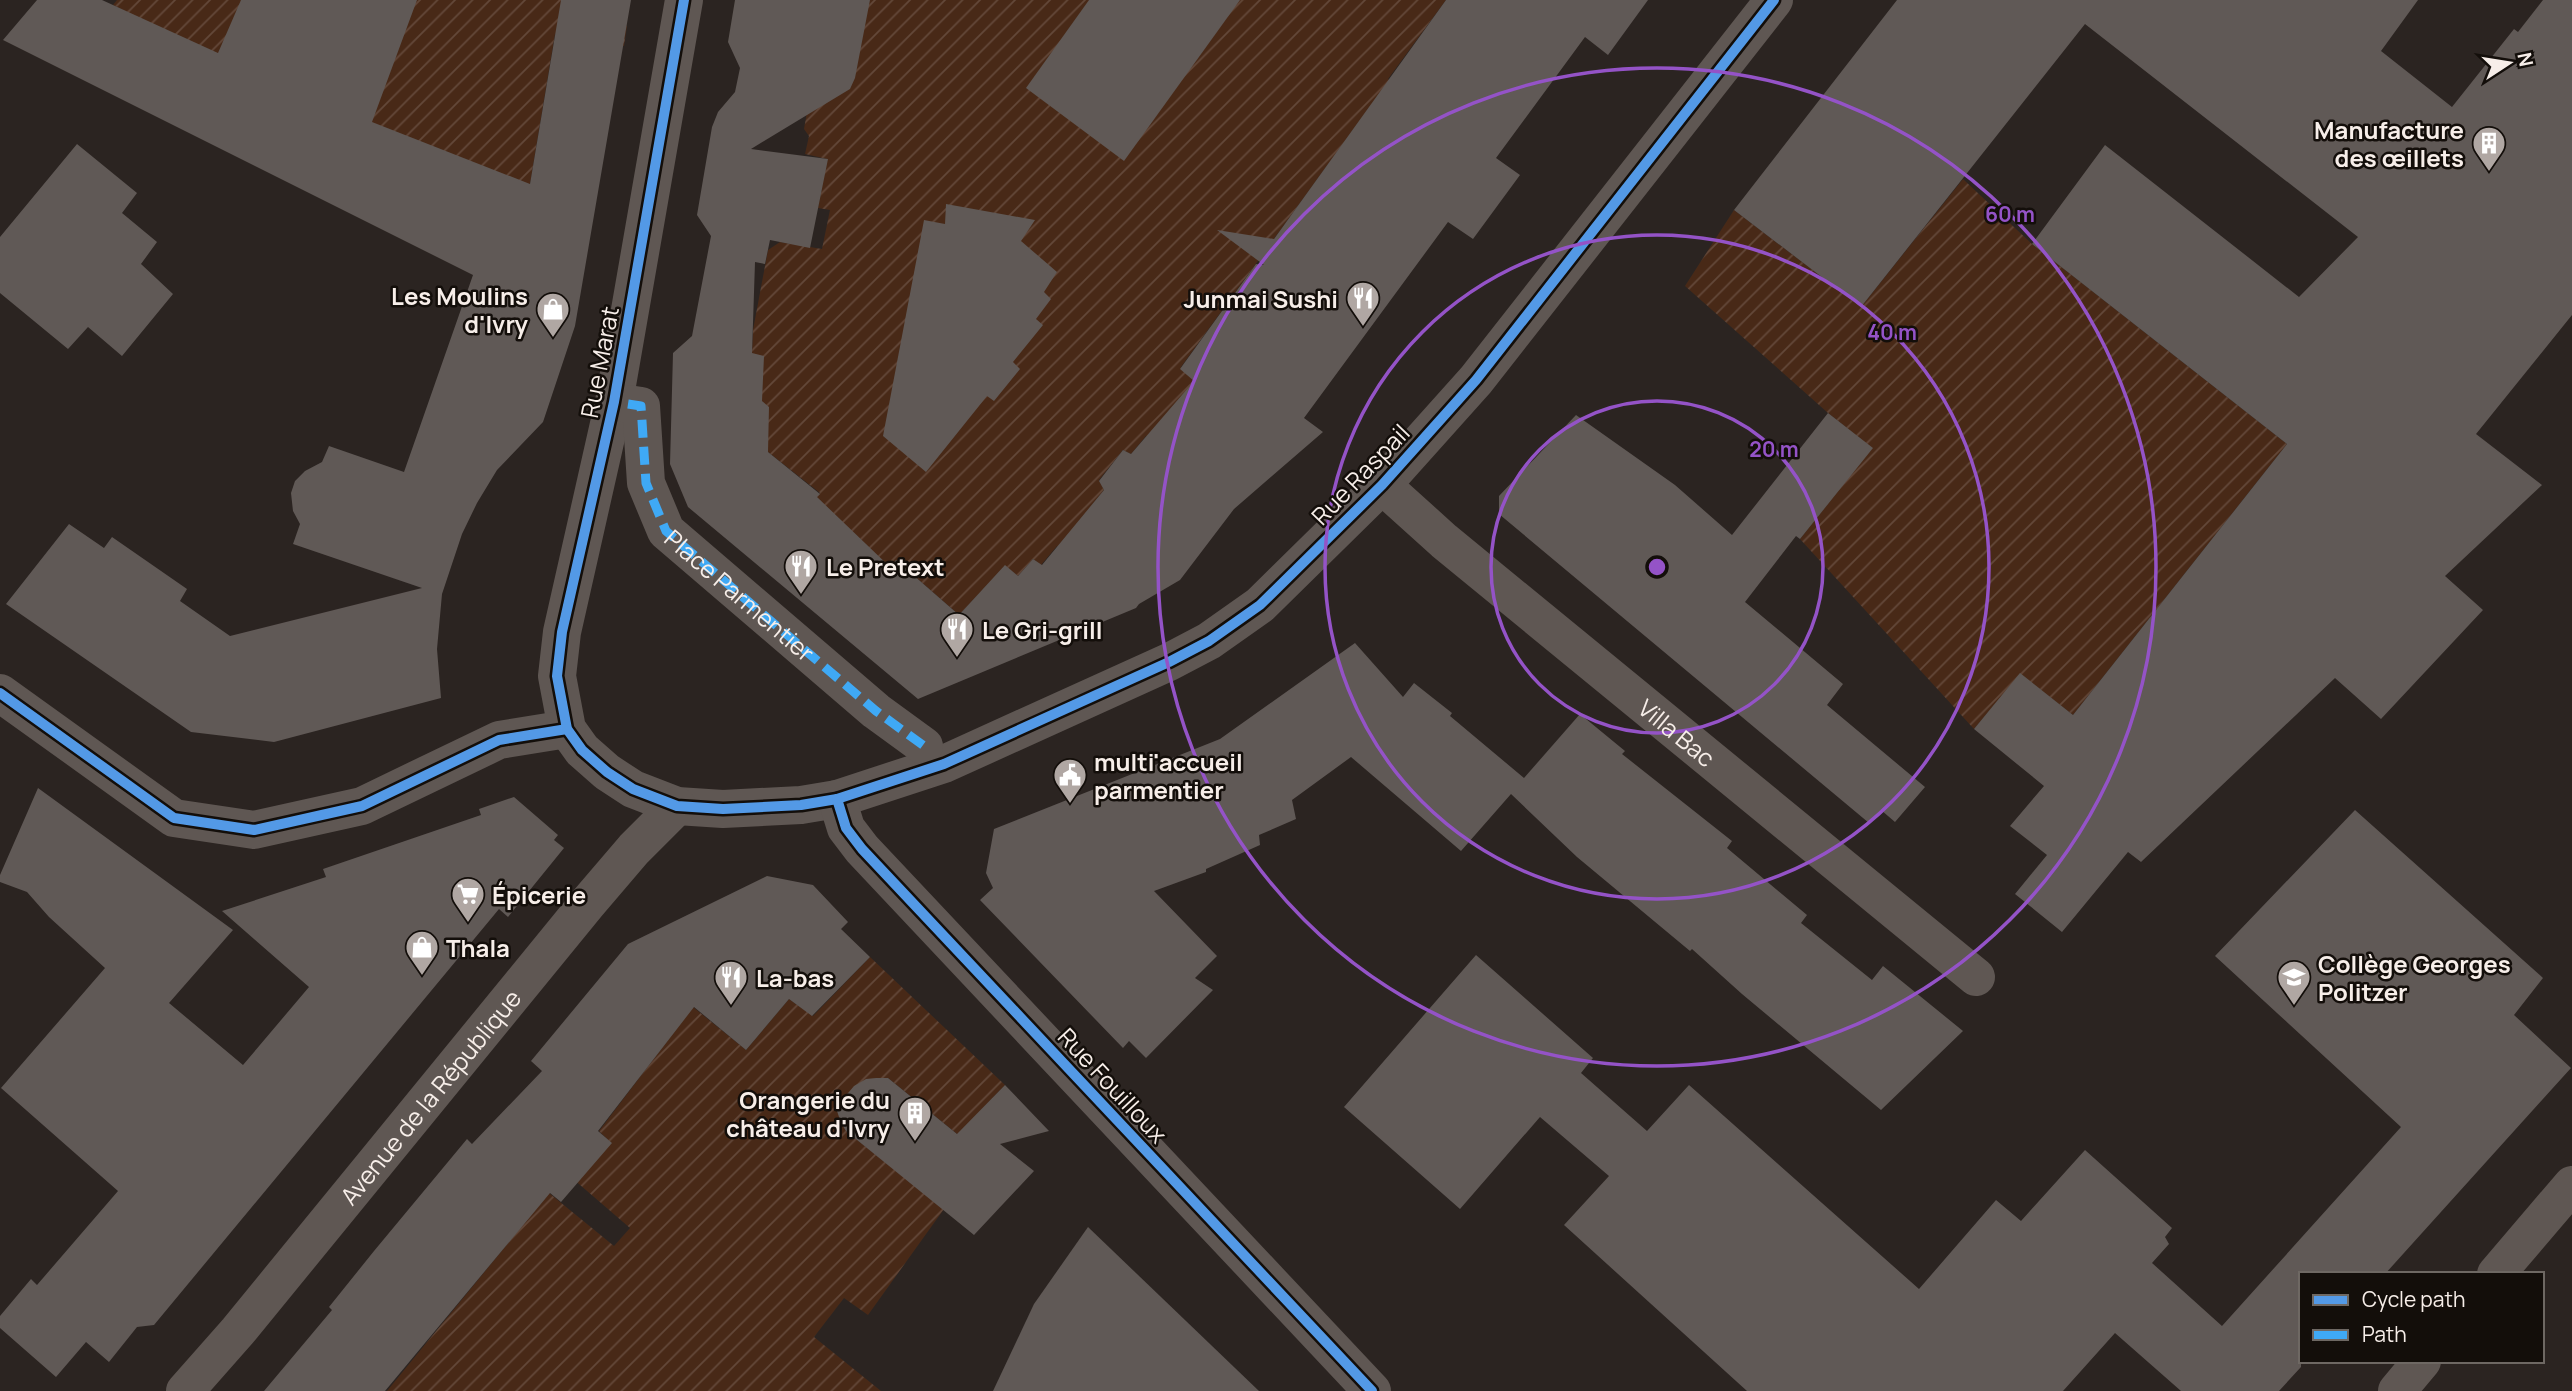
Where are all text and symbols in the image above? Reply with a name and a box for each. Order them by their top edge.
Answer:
north arrow [2474,28,2544,98]
text: N [2511,50,2540,69]
place label: Manufacture des œillets [2314,113,2464,174]
building icon: Manufacture des œillets [2470,124,2508,173]
text: 60 m [1985,200,2035,228]
place label: Les Moulins d'Ivry [391,279,529,340]
restaurant icon: Junmai Sushi [1344,279,1382,328]
place label: Junmai Sushi [1183,282,1338,315]
shop icon: Les Moulins d'Ivry [534,290,572,339]
street label: Rue Marat [572,303,626,421]
text: 40 m [1867,318,1917,346]
street label: Rue Raspail [1304,416,1416,532]
text: 20 m [1749,435,1799,463]
street label: Place Parmentier [658,521,822,668]
restaurant icon: Le Pretext [782,547,820,596]
place label: Le Pretext [826,550,945,583]
centre of rings [1645,555,1669,579]
restaurant icon: Le Gri-grill [938,610,976,659]
place label: Le Gri-grill [982,613,1103,646]
street label: Villa Bac [1632,691,1723,773]
place label: multi'accueil parmentier [1094,745,1243,806]
public building icon: multi'accueil parmentier [1051,756,1089,805]
supermarket icon: Épicerie [449,875,487,924]
place label: Épicerie [492,878,586,911]
shop icon: Thala [403,928,441,977]
place label: Thala [446,931,510,964]
place label: Collège Georges Politzer [2318,947,2511,1008]
restaurant icon: La-bas [712,958,750,1007]
school or university icon: Collège Georges Politzer [2275,958,2313,1007]
place label: La-bas [756,961,834,994]
street label: Avenue de la République [332,982,528,1211]
street label: Rue Fouilloux [1051,1020,1175,1150]
place label: Orangerie du château d'Ivry [726,1083,891,1144]
building icon: Orangerie du château d'Ivry [896,1094,934,1143]
legend [2299,1272,2544,1363]
text: Cycle path [2362,1285,2465,1313]
text: Path [2362,1320,2407,1348]

